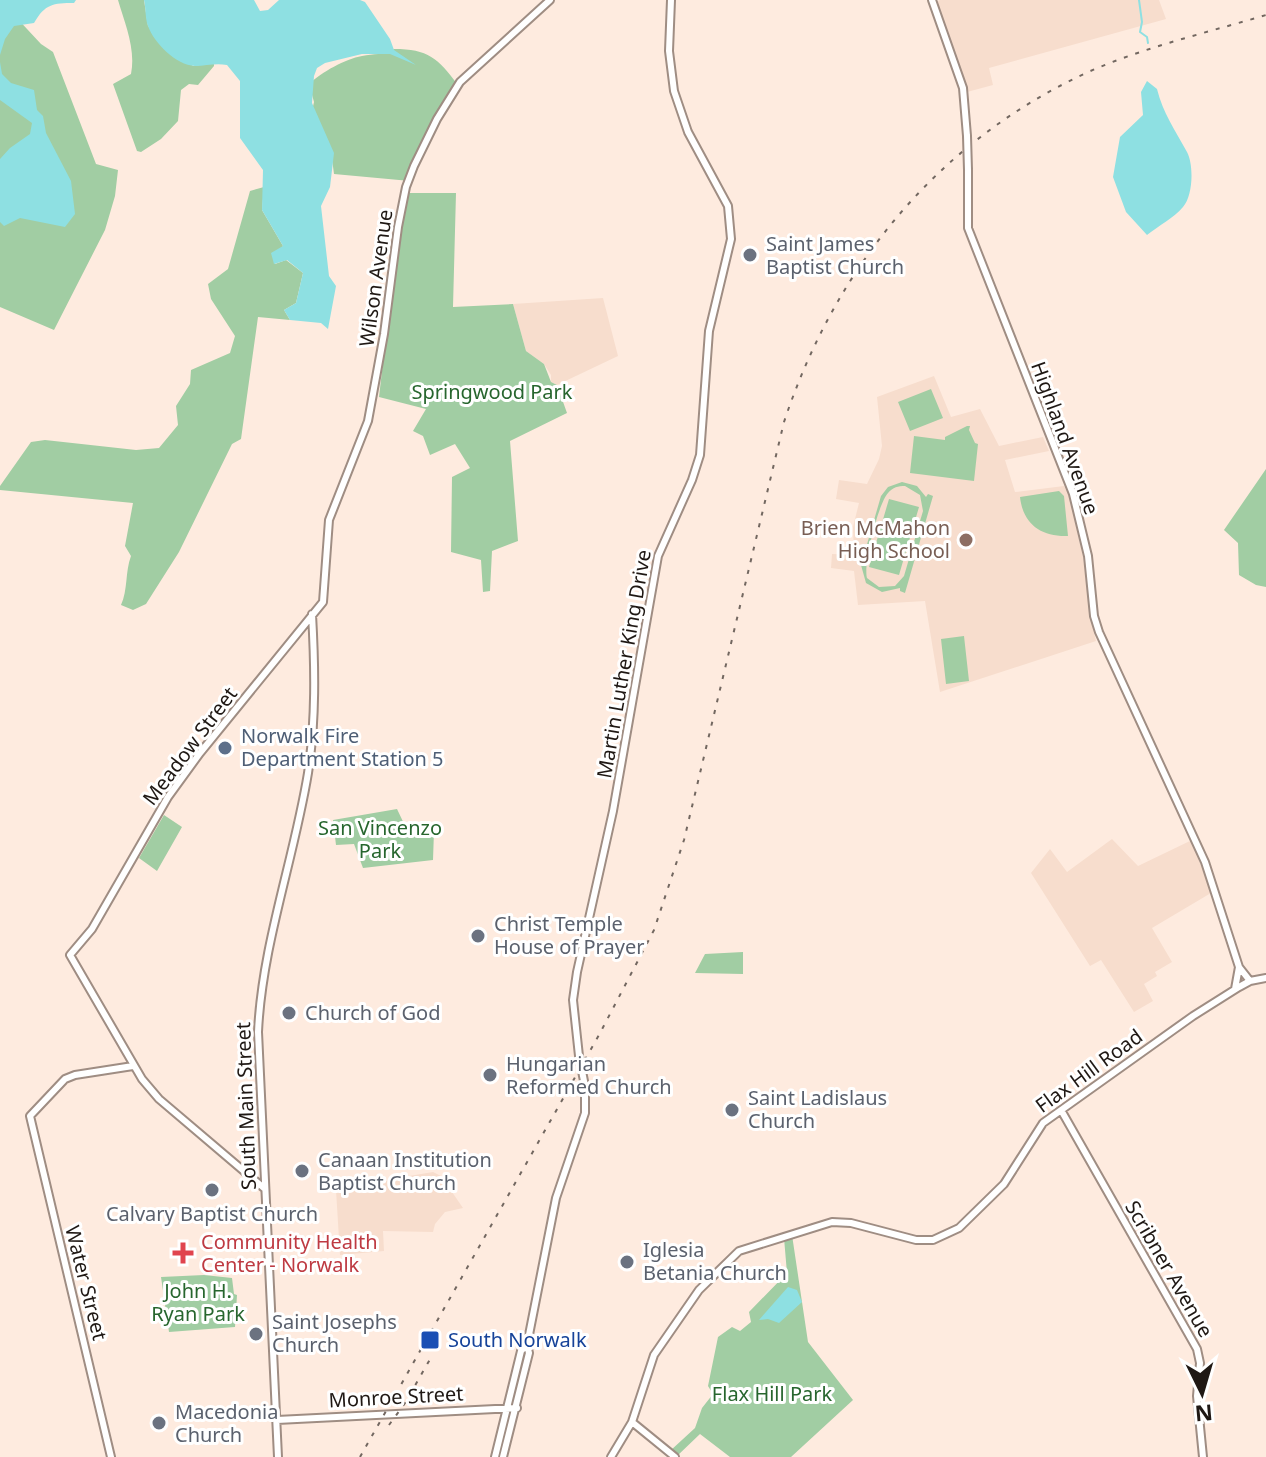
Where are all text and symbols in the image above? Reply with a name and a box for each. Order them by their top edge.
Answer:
street label: Wilson Avenue [353,208,399,348]
place label: Saint James Baptist Church [766,230,904,280]
marker: Saint James Baptist Church [741,246,759,264]
street label: Highland Avenue [1025,358,1106,518]
park label: Springwood Park [411,378,573,405]
place label: Brien McMahon High School [801,514,950,564]
marker: Brien McMahon High School [957,531,975,549]
street label: Martin Luther King Drive [590,548,657,780]
street label: Meadow Street [136,681,243,810]
place label: Norwalk Fire Department Station 5 [241,722,444,772]
marker: Norwalk Fire Department Station 5 [216,739,234,757]
park label: San Vincenzo Park [318,814,442,864]
place label: Christ Temple House of Prayer [494,910,644,960]
marker: Christ Temple House of Prayer [469,927,487,945]
place label: Church of God [305,999,441,1026]
marker: Church of God [280,1004,298,1022]
street label: South Main Street [229,1022,262,1191]
street label: Flax Hill Road [1030,1023,1148,1119]
place label: Hungarian Reformed Church [506,1050,672,1100]
marker: Hungarian Reformed Church [481,1066,499,1084]
place label: Saint Ladislaus Church [748,1084,887,1134]
marker: Saint Ladislaus Church [723,1101,741,1119]
place label: Canaan Institution Baptist Church [318,1146,492,1196]
marker: Canaan Institution Baptist Church [293,1162,311,1180]
marker: Calvary Baptist Church [203,1181,221,1199]
street label: Scribner Avenue [1119,1195,1220,1342]
place label: Calvary Baptist Church [106,1200,318,1227]
street label: Water Street [59,1223,114,1343]
place label: Community Health Center - Norwalk [201,1228,378,1278]
place label: Iglesia Betania Church [643,1236,787,1286]
marker: Community Health Center - Norwalk [172,1242,194,1264]
marker: Iglesia Betania Church [618,1253,636,1271]
park label: John H. Ryan Park [151,1277,245,1327]
place label: Saint Josephs Church [272,1308,397,1358]
marker: Saint Josephs Church [247,1325,265,1343]
place label: South Norwalk [448,1326,587,1353]
marker: South Norwalk [419,1329,441,1351]
north arrow [1162,1353,1242,1433]
street label: Monroe Street [328,1379,464,1414]
park label: Flax Hill Park [712,1380,832,1407]
place label: Macedonia Church [175,1398,278,1448]
text: N [1194,1398,1214,1430]
marker: Macedonia Church [150,1414,168,1432]

